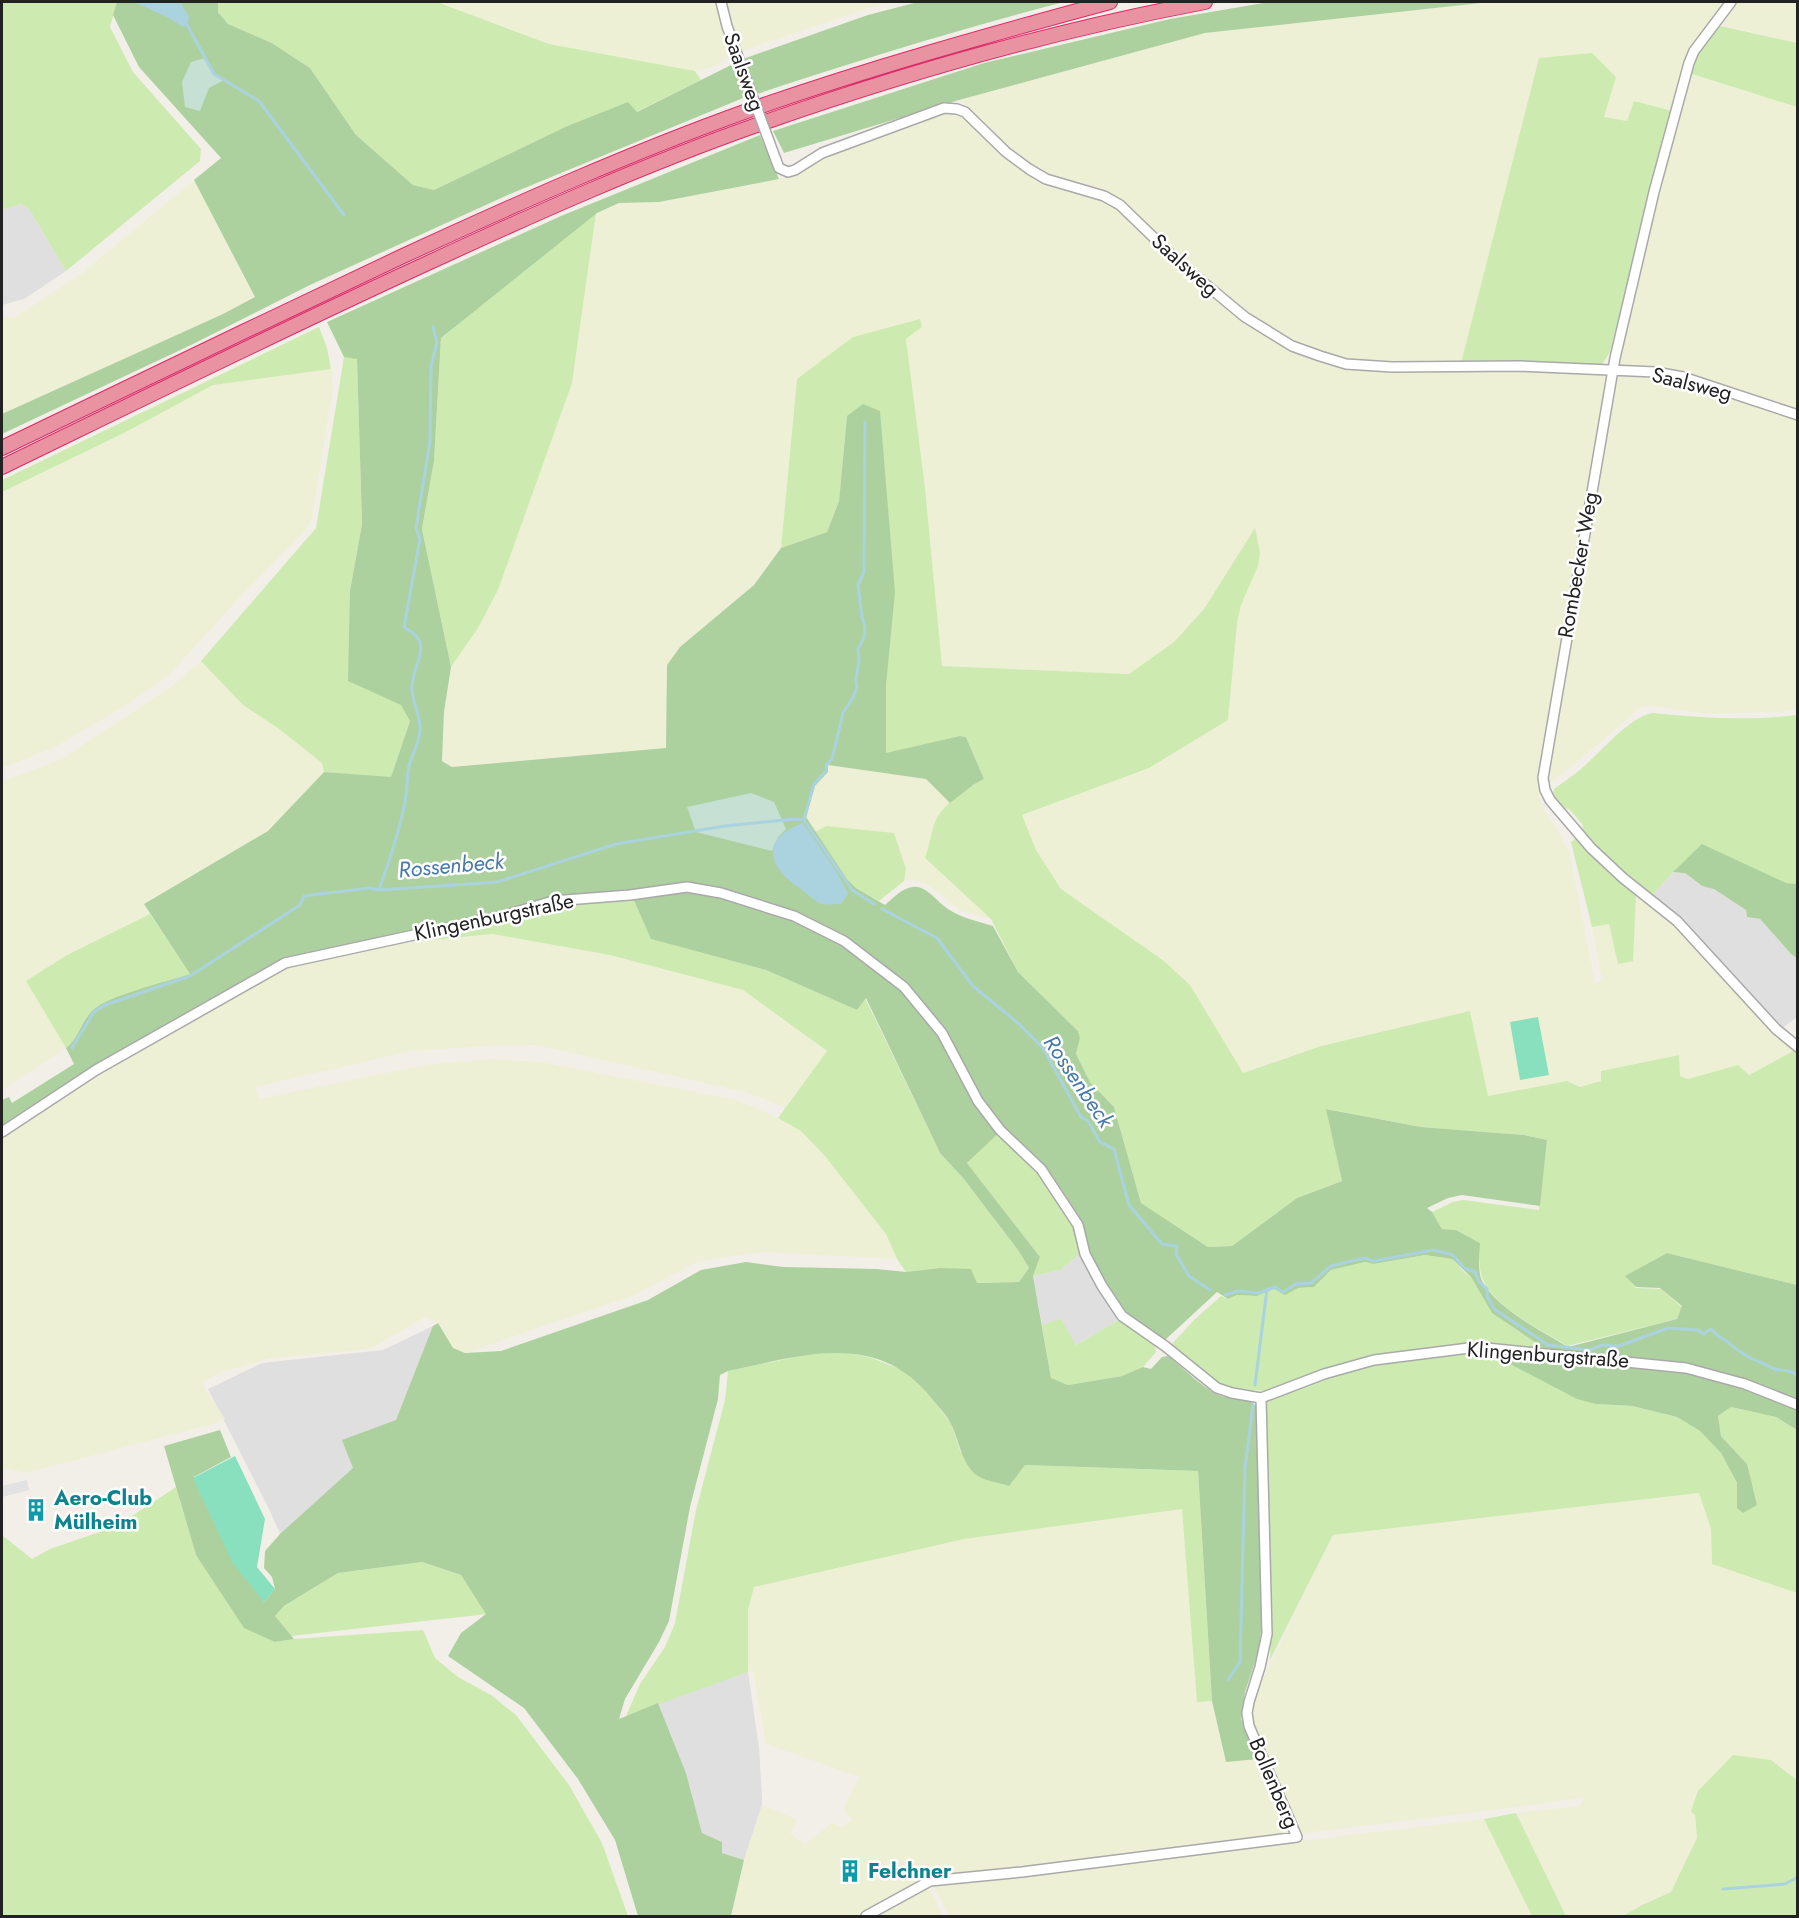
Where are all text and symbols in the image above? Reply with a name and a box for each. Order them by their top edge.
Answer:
street label: Saalsweg [716,29,772,115]
street label: Saalsweg [1145,227,1225,303]
street label: Saalsweg [1649,360,1735,408]
street label: Rombecker Weg [1550,490,1606,640]
water label: Rossenbeck [397,844,507,886]
street label: Klingenburgstraße [411,885,577,949]
water label: Rossenbeck [1036,1028,1123,1135]
street label: Klingenburgstraße [1466,1334,1630,1376]
place label: Aero-Club Mülheim [53,1483,152,1537]
building icon: Aero-Club Mülheim [23,1497,49,1523]
street label: Bollenberg [1241,1733,1307,1833]
place label: Felchner [868,1856,952,1886]
building icon: Felchner [837,1858,863,1884]

